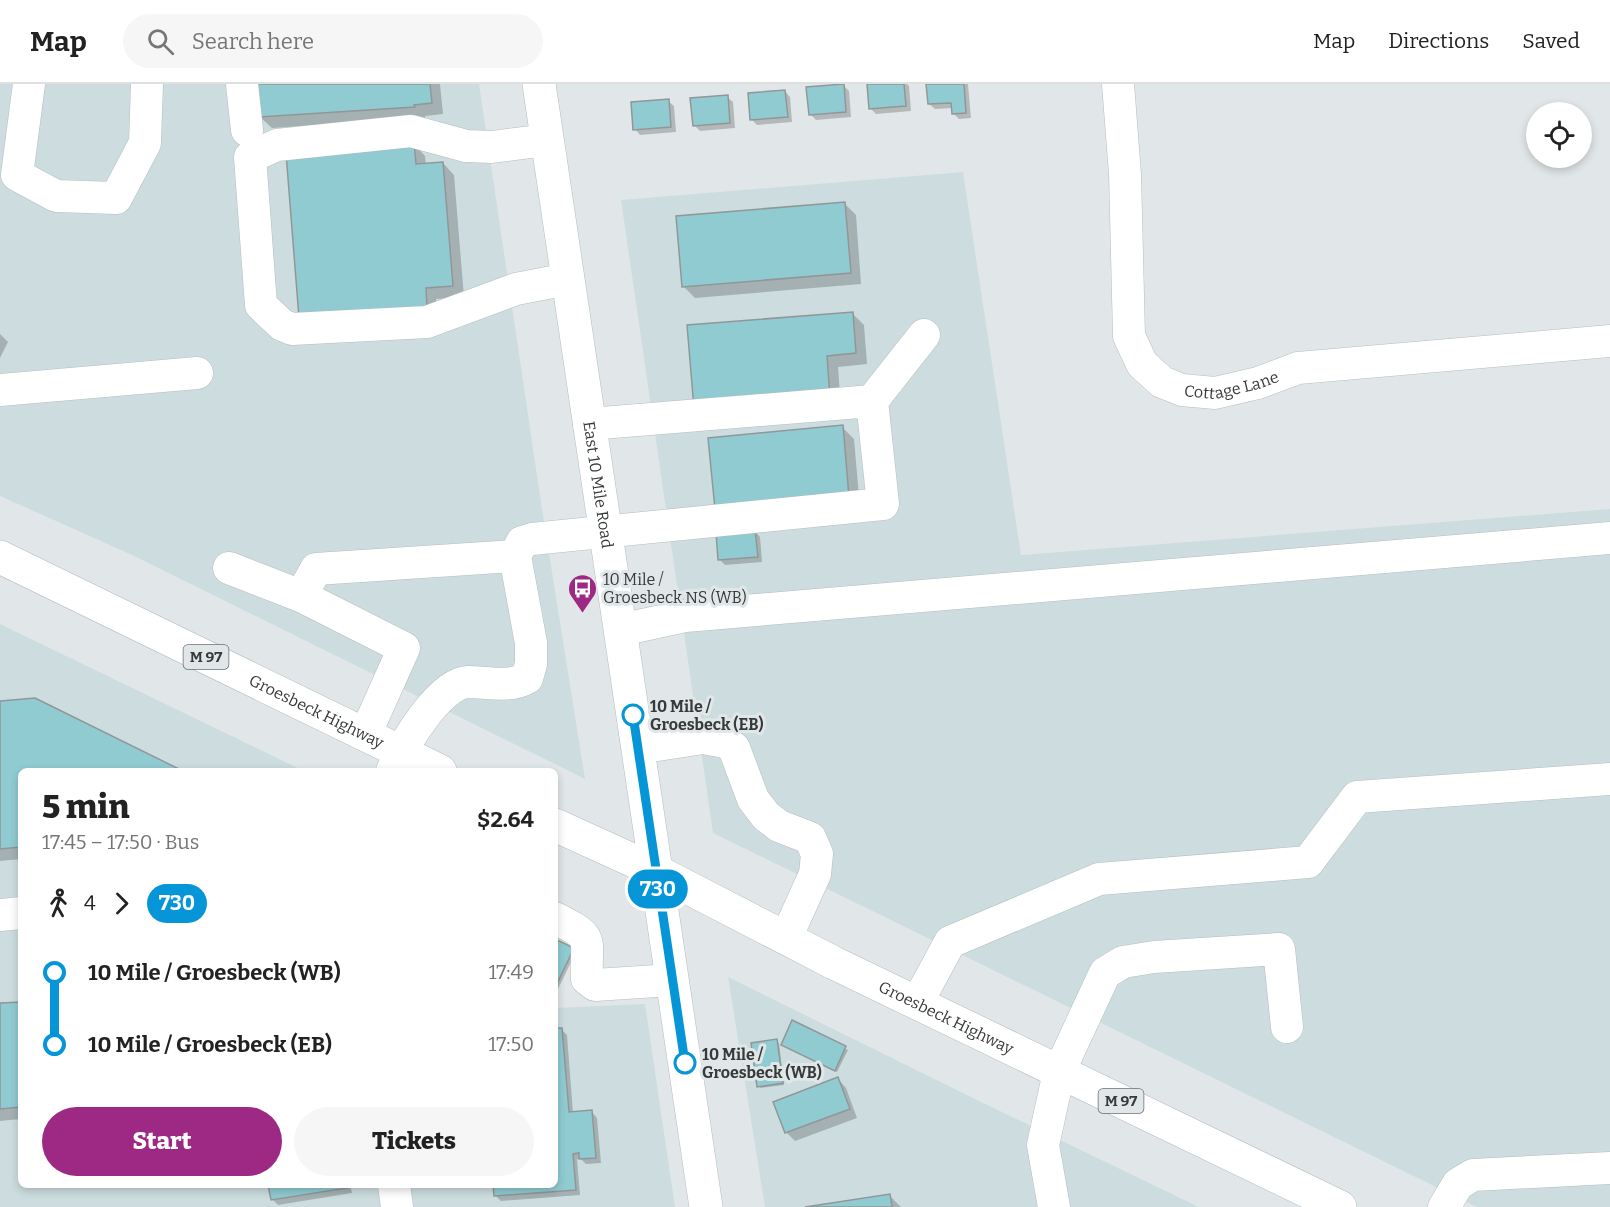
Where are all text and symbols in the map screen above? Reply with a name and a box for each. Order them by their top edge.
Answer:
search box [123,14,543,68]
text: Map [30,25,87,58]
icon: search [144,25,177,58]
text: Search here [192,28,314,55]
text: Map [1313,28,1355,54]
text: Directions [1388,28,1489,54]
text: Saved [1522,28,1580,54]
map controls [1526,102,1592,168]
button: locate [1526,102,1592,168]
street label: Cottage Lane [1183,367,1281,402]
street label: East 10 Mile Road [580,420,617,550]
place label: 10 Mile / Groesbeck NS (WB) [603,570,747,607]
bus stop icon: 10 Mile / Groesbeck NS (WB) [566,572,598,614]
road number: M 97 [184,645,228,669]
street label: Groesbeck Highway [246,670,387,752]
place label: 10 Mile / Groesbeck (EB) [650,697,764,734]
marker: 10 Mile / Groesbeck (EB) [622,704,644,726]
text: 5 min [42,787,130,827]
text: $2.64 [477,806,534,833]
text: 17:45 – 17:50 · Bus [42,830,199,854]
line badge: 730 [624,870,692,908]
text: 730 [640,876,676,902]
icon: walk [42,887,75,920]
icon: forward [105,887,138,920]
text: 730 [159,890,195,916]
text: 4 [84,891,96,915]
text: 10 Mile / Groesbeck (WB) [88,959,341,986]
text: 17:49 [488,960,534,984]
street label: Groesbeck Highway [876,977,1017,1058]
text: 10 Mile / Groesbeck (EB) [88,1031,332,1058]
text: 17:50 [488,1032,534,1056]
place label: 10 Mile / Groesbeck (WB) [702,1045,822,1082]
marker: 10 Mile / Groesbeck (WB) [674,1052,696,1074]
road number: M 97 [1098,1089,1144,1113]
button: Start [42,1107,282,1176]
button: Tickets [294,1107,534,1176]

